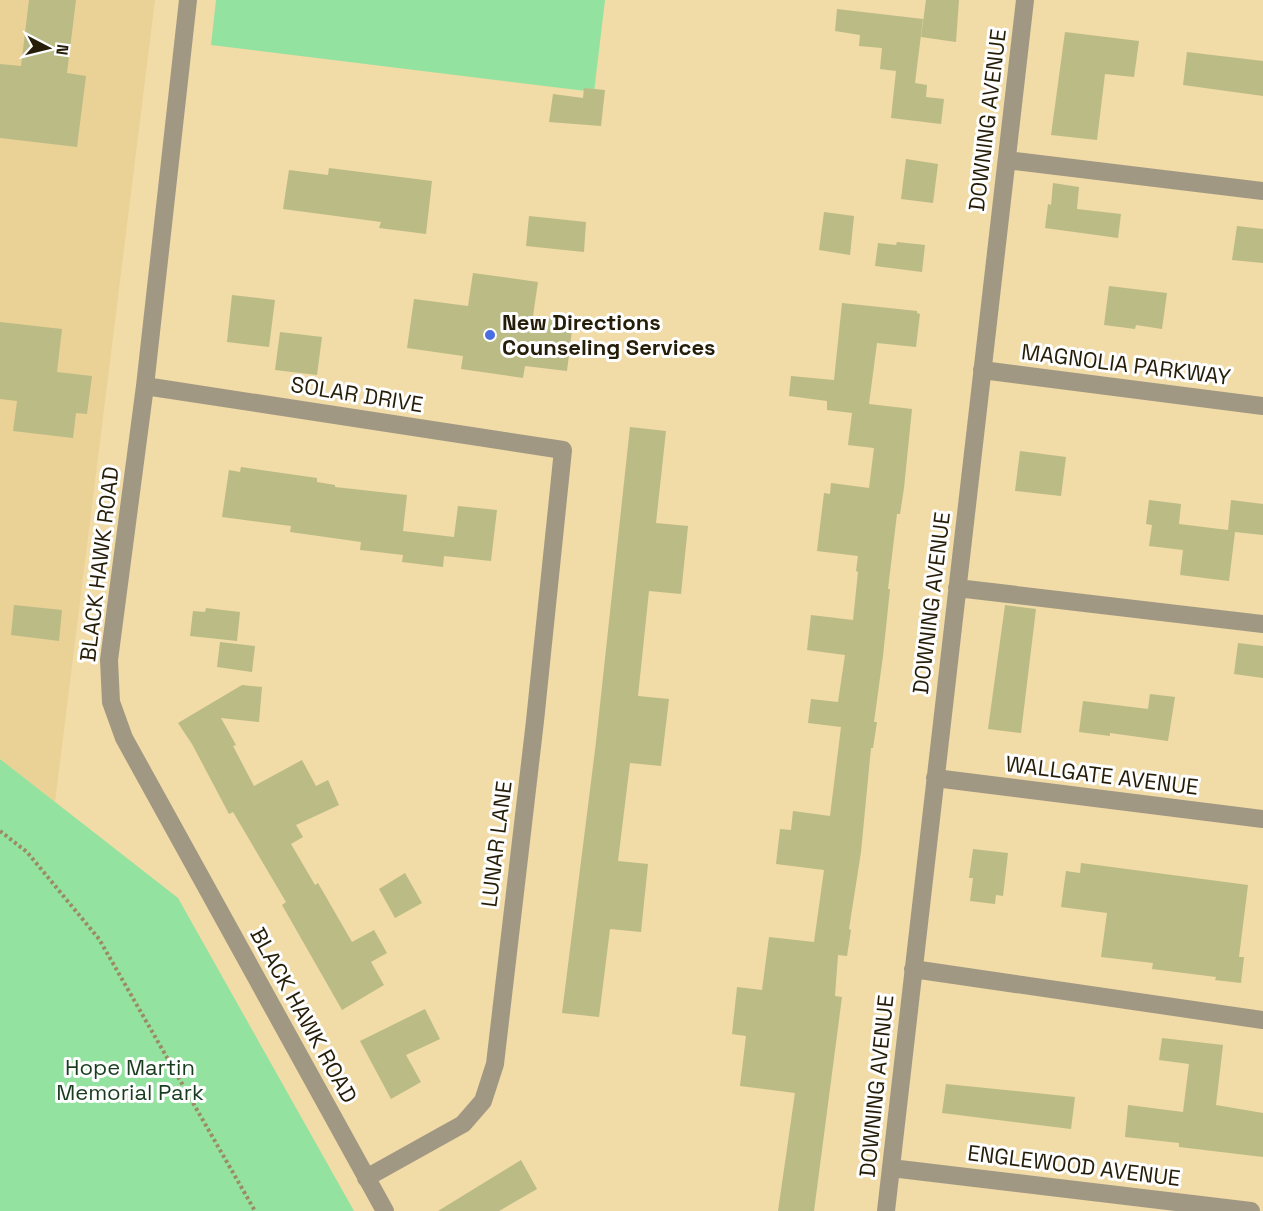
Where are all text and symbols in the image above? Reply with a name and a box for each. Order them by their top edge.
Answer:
north arrow [18,18,78,78]
street label: DOWNING AVENUE [962,27,1012,213]
text: N [51,43,73,56]
place label: New Directions Counseling Services [502,308,716,361]
marker: New Directions Counseling Services [483,328,497,342]
street label: MAGNOLIA PARKWAY [1020,337,1233,391]
street label: SOLAR DRIVE [289,370,425,418]
street label: BLACK HAWK ROAD [73,465,125,663]
street label: DOWNING AVENUE [906,510,956,696]
street label: WALLGATE AVENUE [1004,749,1200,801]
street label: LUNAR LANE [474,779,518,909]
street label: BLACK HAWK ROAD [244,922,364,1108]
street label: DOWNING AVENUE [853,993,899,1179]
park label: Hope Martin Memorial Park [56,1053,204,1106]
street label: ENGLEWOOD AVENUE [966,1138,1182,1192]

